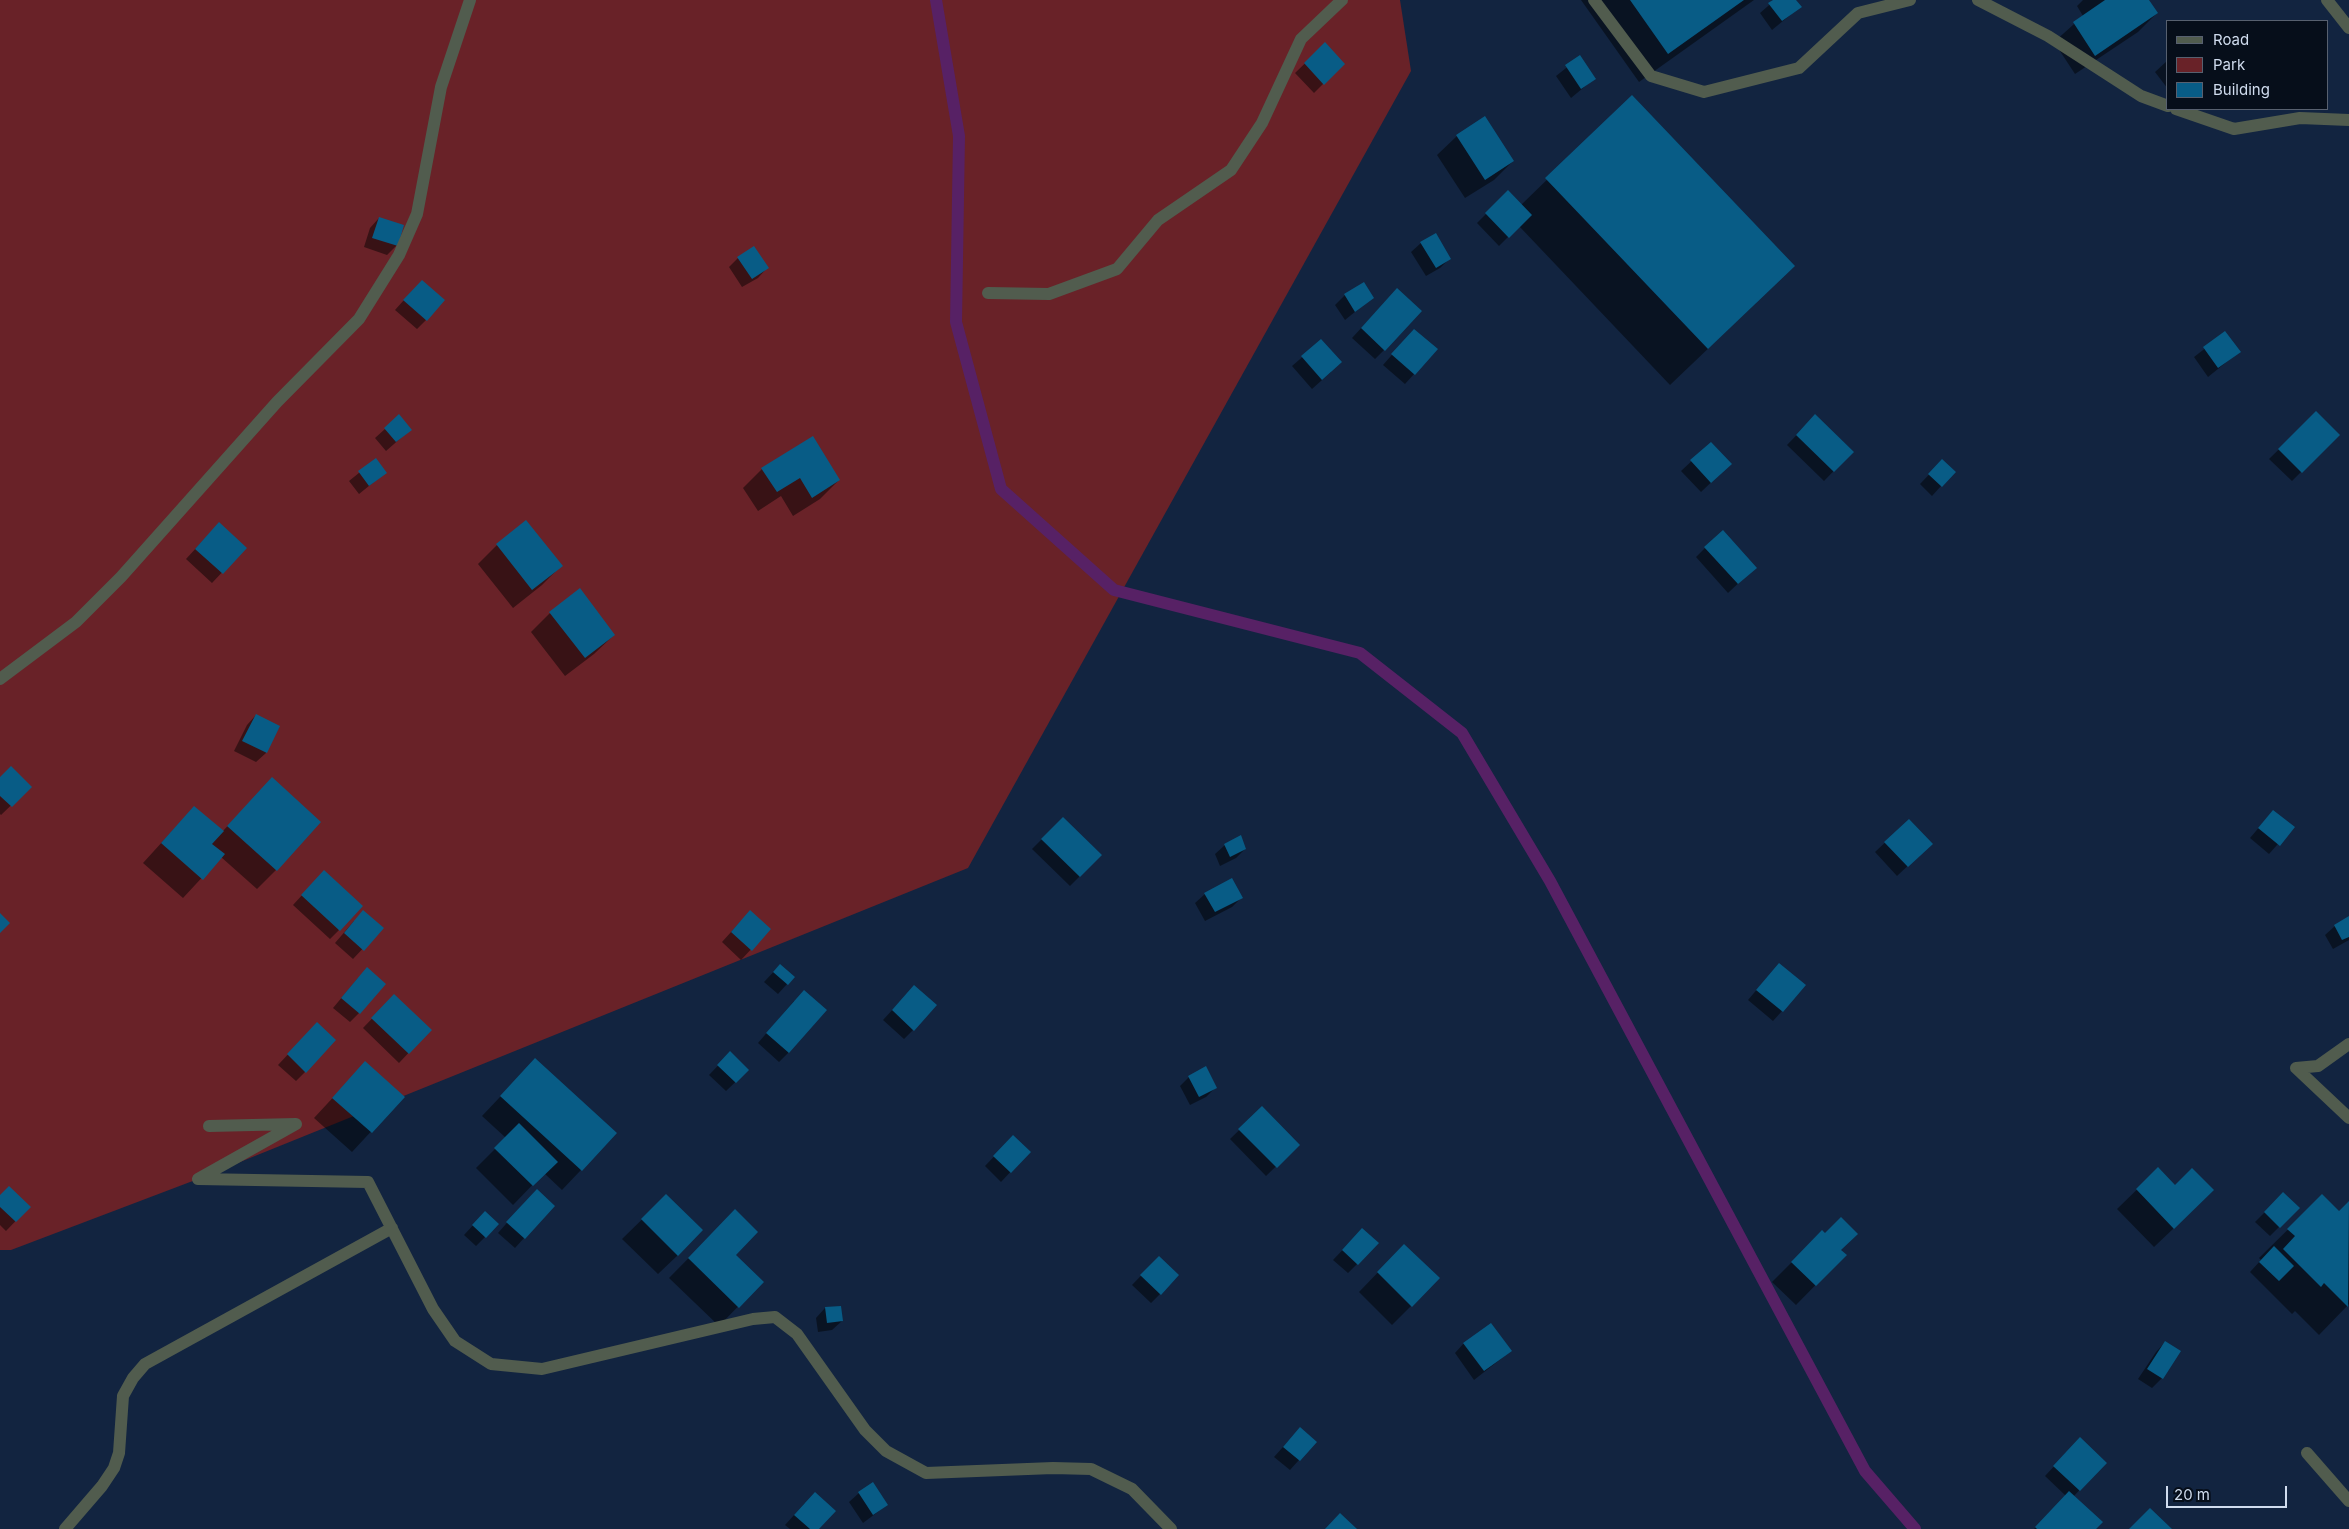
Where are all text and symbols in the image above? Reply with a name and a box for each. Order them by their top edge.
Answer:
legend [2166,20,2329,110]
text: Road [2213,30,2249,49]
text: Park [2213,55,2245,74]
text: Building [2213,80,2270,99]
scale bar [2169,1476,2290,1508]
text: 20 m [2174,1485,2210,1504]

